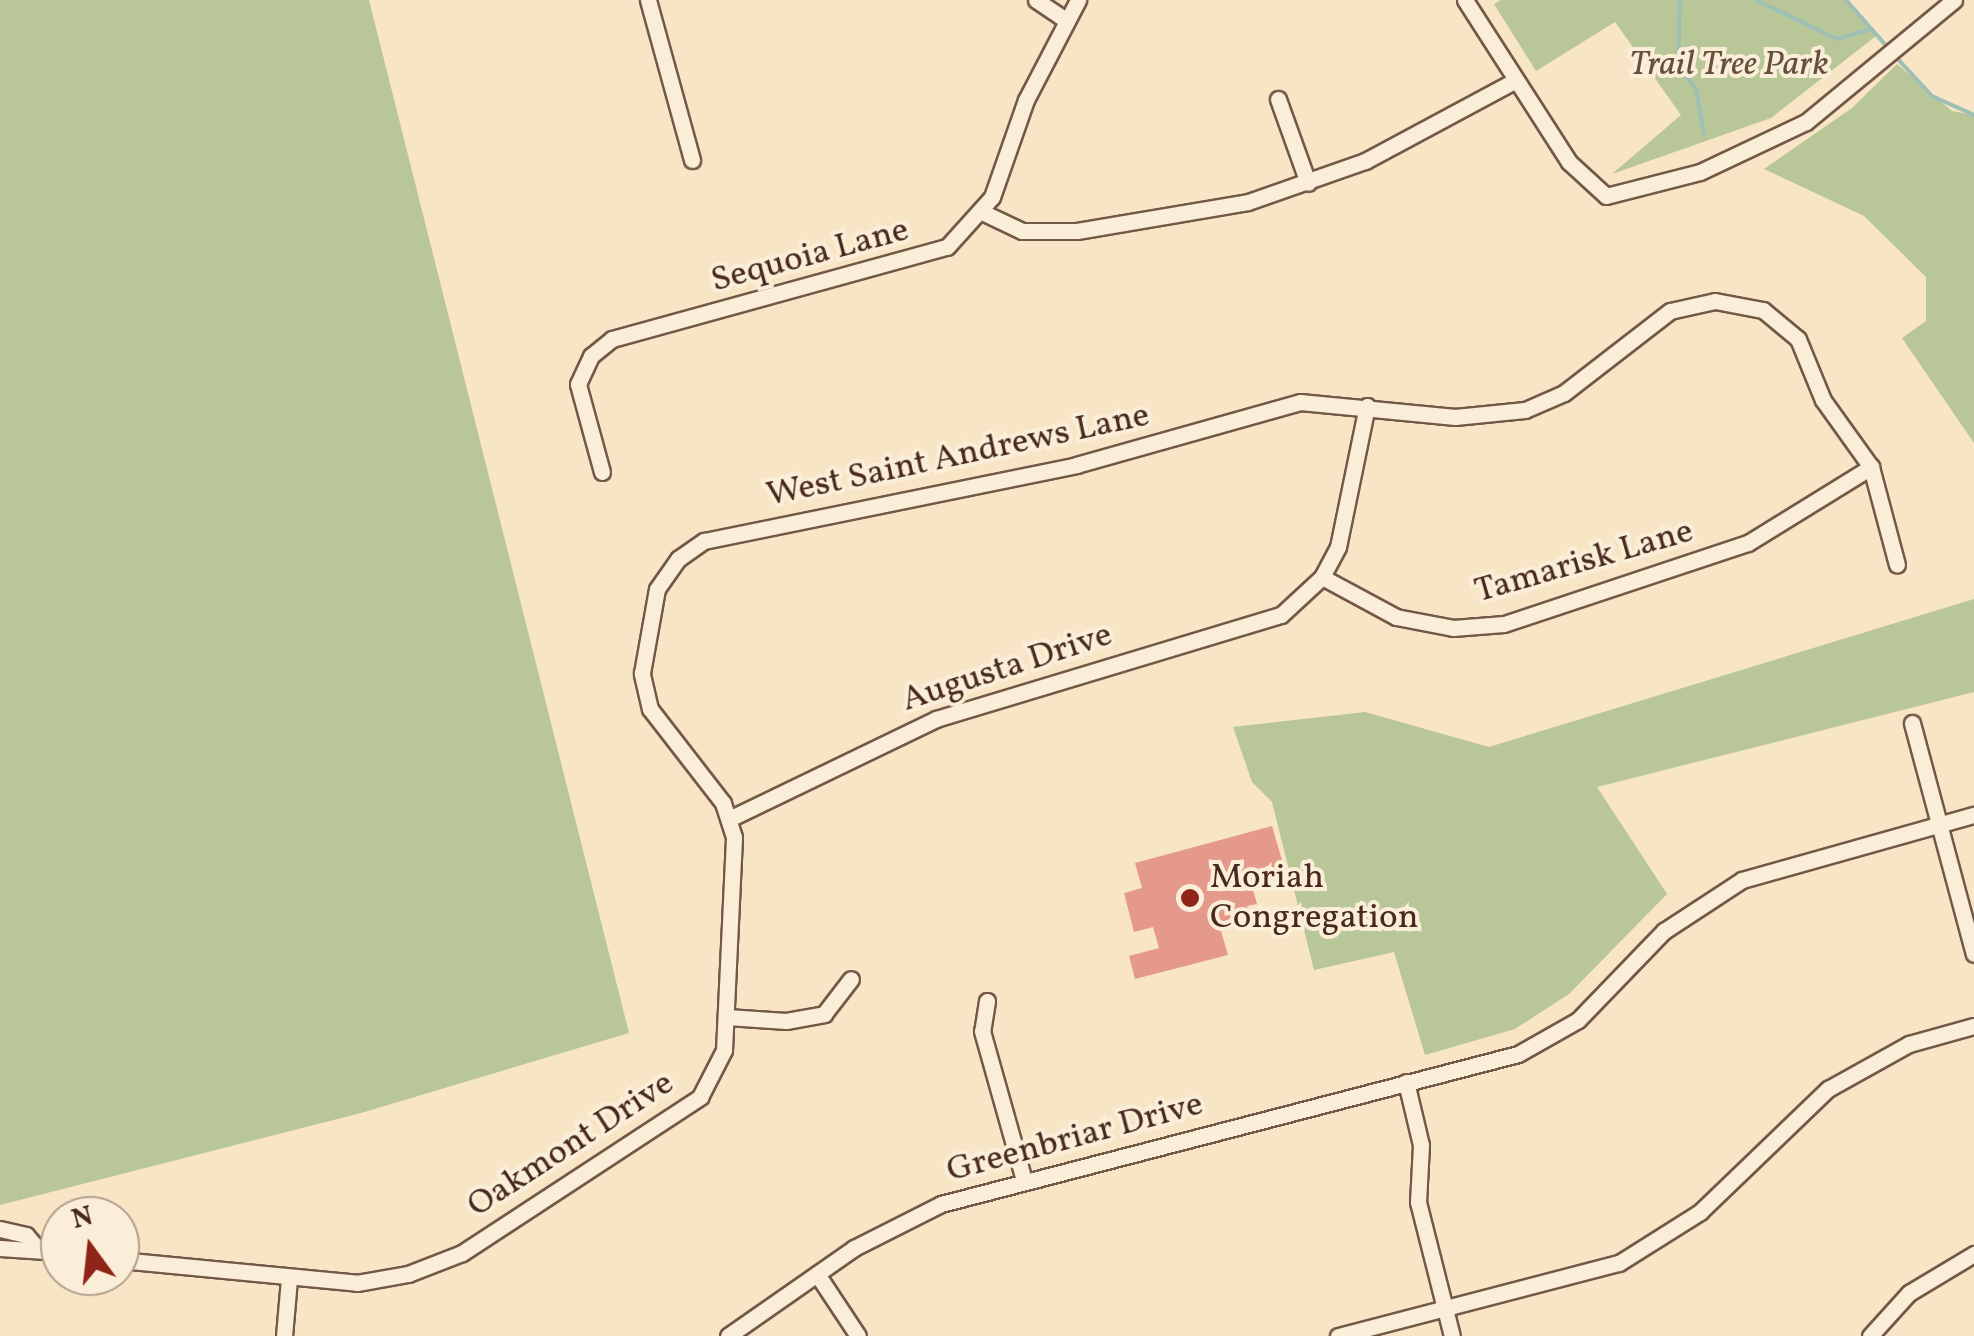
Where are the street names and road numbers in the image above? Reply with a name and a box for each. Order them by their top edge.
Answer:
street label: Sequoia Lane [707,209,913,303]
street label: West Saint Andrews Lane [763,395,1153,517]
street label: Tamarisk Lane [1470,511,1698,613]
street label: Augusta Drive [897,614,1117,722]
street label: Oakmont Drive [460,1063,682,1227]
street label: Greenbriar Drive [942,1084,1208,1192]

